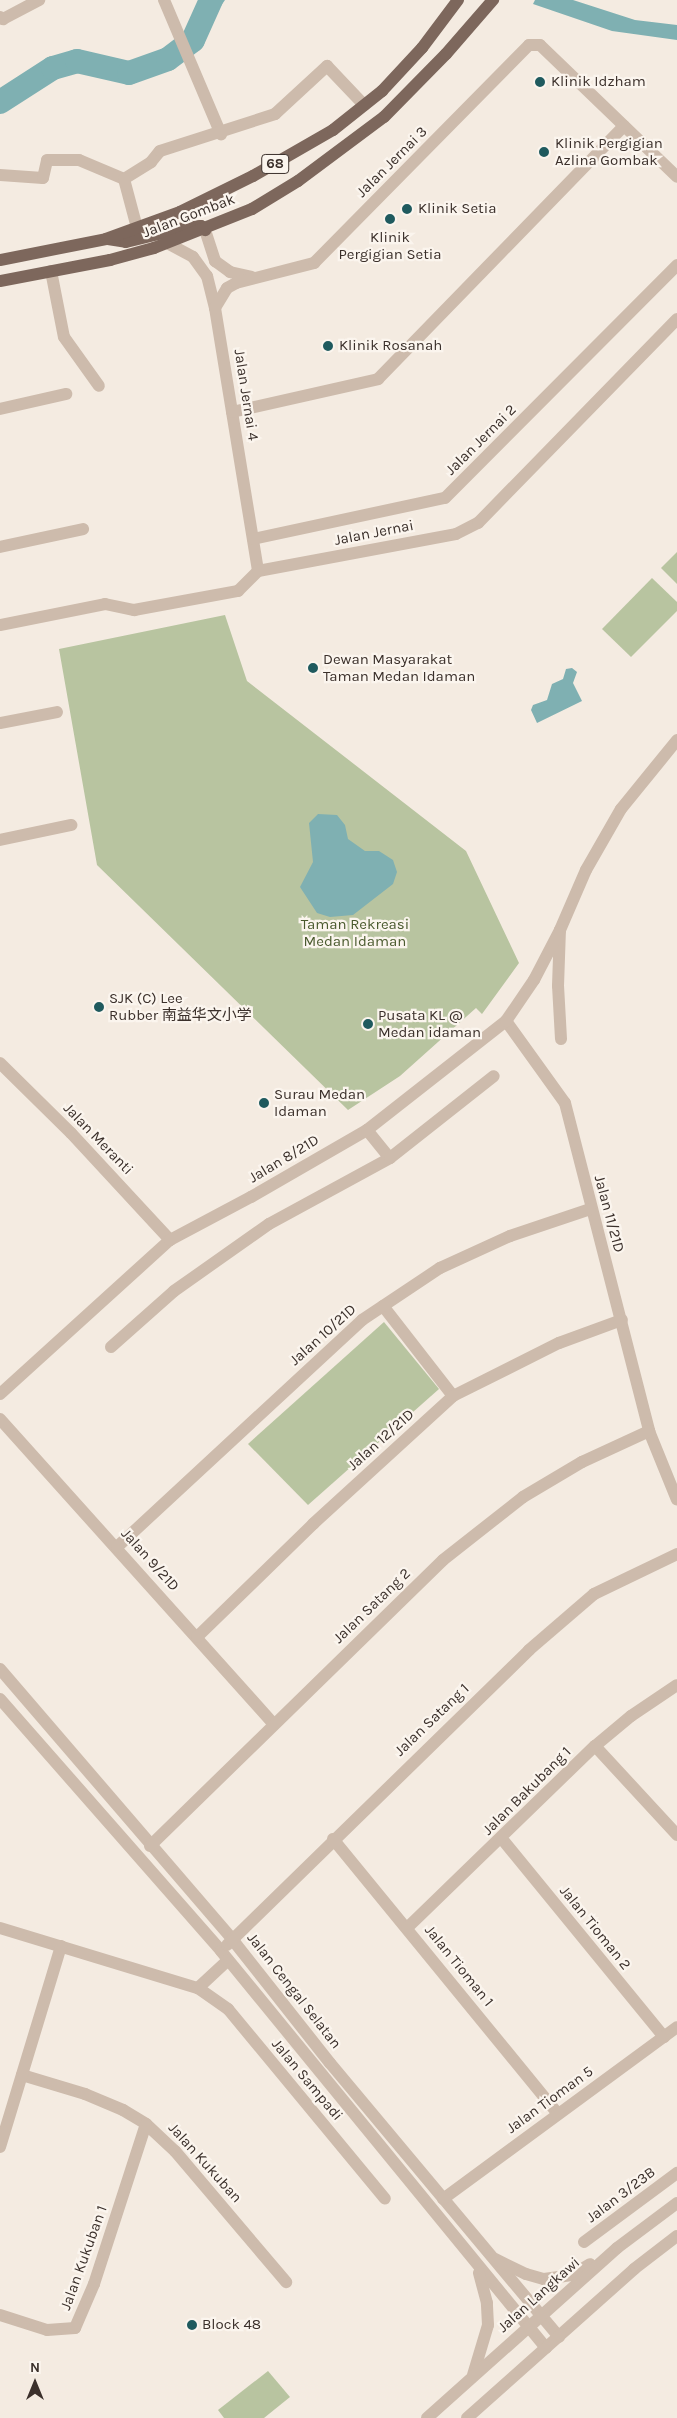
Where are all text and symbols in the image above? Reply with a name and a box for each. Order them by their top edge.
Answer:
place label: Klinik Idzham [551,73,646,91]
marker: Klinik Idzham [533,75,547,89]
street label: Jalan Jernai 3 [353,123,431,201]
place label: Klinik Pergigian Azlina Gombak [555,134,663,169]
marker: Klinik Pergigian Azlina Gombak [537,145,551,159]
road number: 68 [260,152,290,175]
street label: Jalan Gombak [141,190,237,242]
place label: Klinik Setia [418,200,496,218]
marker: Klinik Setia [400,202,414,216]
marker: Klinik Pergigian Setia [383,212,397,226]
place label: Klinik Pergigian Setia [338,228,442,263]
place label: Klinik Rosanah [339,337,442,355]
marker: Klinik Rosanah [321,339,335,353]
street label: Jalan Jernai 4 [230,348,262,442]
street label: Jalan Jernai 2 [442,401,520,479]
street label: Jalan Jernai [333,517,415,549]
place label: Dewan Masyarakat Taman Medan Idaman [323,650,475,685]
marker: Dewan Masyarakat Taman Medan Idaman [307,662,319,674]
park label: Taman Rekreasi Medan Idaman [301,915,409,950]
place label: SJK (C) Lee Rubber 南益华文小学 [109,989,252,1024]
marker: SJK (C) Lee Rubber 南益华文小学 [93,1001,105,1013]
place label: Pusata KL @ Medan idaman [378,1006,481,1041]
marker: Pusata KL @ Medan idaman [362,1018,374,1030]
place label: Surau Medan Idaman [274,1085,365,1120]
marker: Surau Medan Idaman [258,1097,270,1109]
street label: Jalan Meranti [59,1099,137,1179]
street label: Jalan 8/21D [246,1131,322,1187]
street label: Jalan 11/21D [590,1173,628,1255]
street label: Jalan 10/21D [286,1300,360,1370]
street label: Jalan 12/21D [344,1406,418,1474]
street label: Jalan 9/21D [117,1525,183,1595]
street label: Jalan Satang 2 [330,1565,414,1647]
street label: Jalan Satang 1 [391,1680,473,1760]
street label: Jalan Bakubang 1 [479,1743,575,1839]
street label: Jalan Tioman 2 [556,1882,634,1974]
street label: Jalan Tioman 1 [421,1922,497,2010]
street label: Jalan Cengal Selatan [243,1930,345,2052]
street label: Jalan Sampadi [268,2035,346,2125]
street label: Jalan Tioman 5 [503,2062,597,2138]
street label: Jalan Kukuban [164,2119,246,2207]
street label: Jalan 3/23B [583,2163,659,2227]
street label: Jalan Kukuban 1 [57,2203,111,2313]
street label: Jalan Langkawi [494,2253,584,2337]
place label: Block 48 [202,2316,261,2334]
marker: Block 48 [186,2319,198,2331]
north arrow [10,2358,60,2408]
text: N [30,2359,40,2376]

